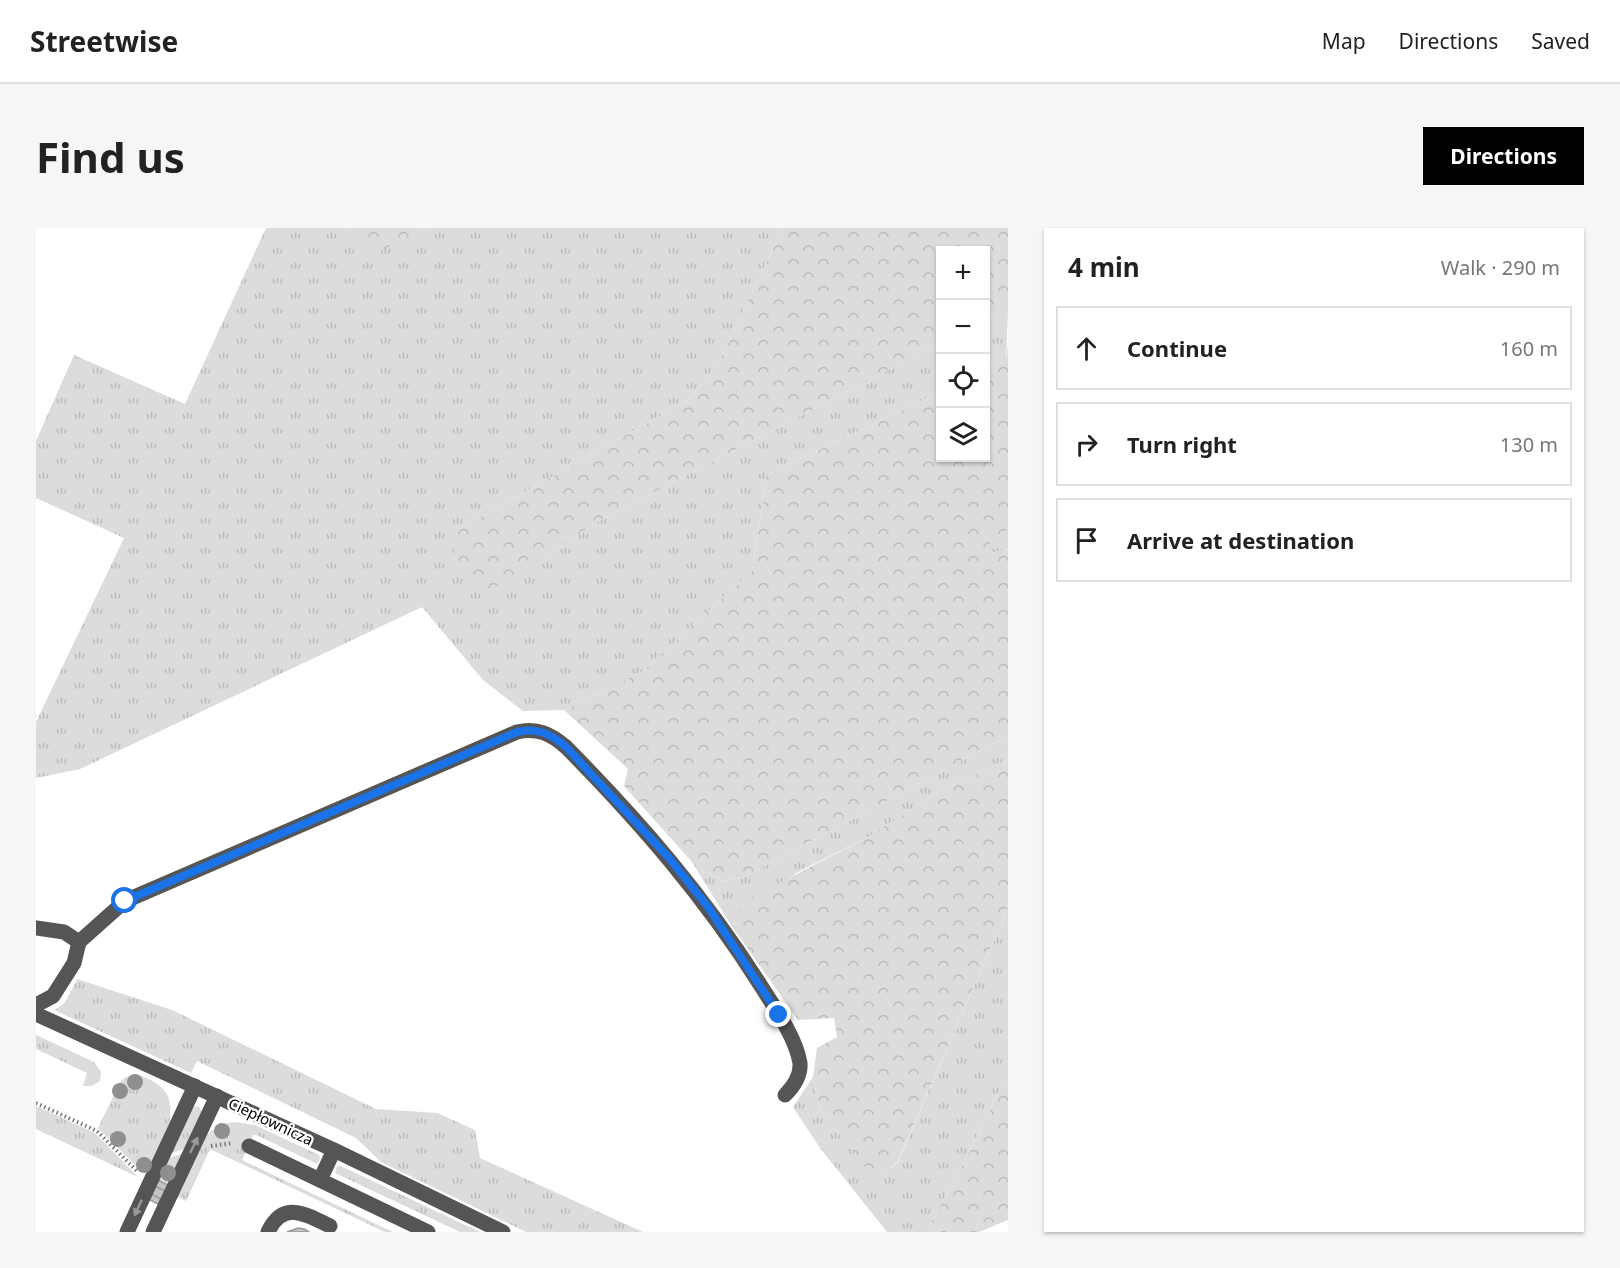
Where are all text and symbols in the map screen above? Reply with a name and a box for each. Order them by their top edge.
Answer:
text: Streetwise [30,22,178,60]
text: Map [1322,27,1366,55]
text: Directions [1399,27,1498,55]
text: Saved [1531,27,1590,55]
button: Directions [1423,127,1584,185]
text: Find us [36,128,185,185]
map controls [936,246,990,462]
button: + [936,246,990,300]
text: 4 min [1068,249,1140,285]
text: Walk · 290 m [1441,254,1560,281]
button: − [936,300,990,354]
icon: ahead [1070,332,1103,365]
text: Continue [1127,333,1227,363]
text: 160 m [1500,335,1558,362]
button: locate [936,354,990,408]
button: layers [936,408,990,462]
icon: right [1070,428,1103,461]
text: Turn right [1127,429,1237,459]
text: 130 m [1500,431,1558,458]
icon: arrive [1070,524,1103,557]
text: Arrive at destination [1127,525,1354,555]
route start [111,887,137,913]
route end [765,1001,791,1027]
street label: Ciepłownicza [225,1093,317,1149]
one-way arrow [189,1136,198,1153]
one-way arrow [134,1199,143,1216]

